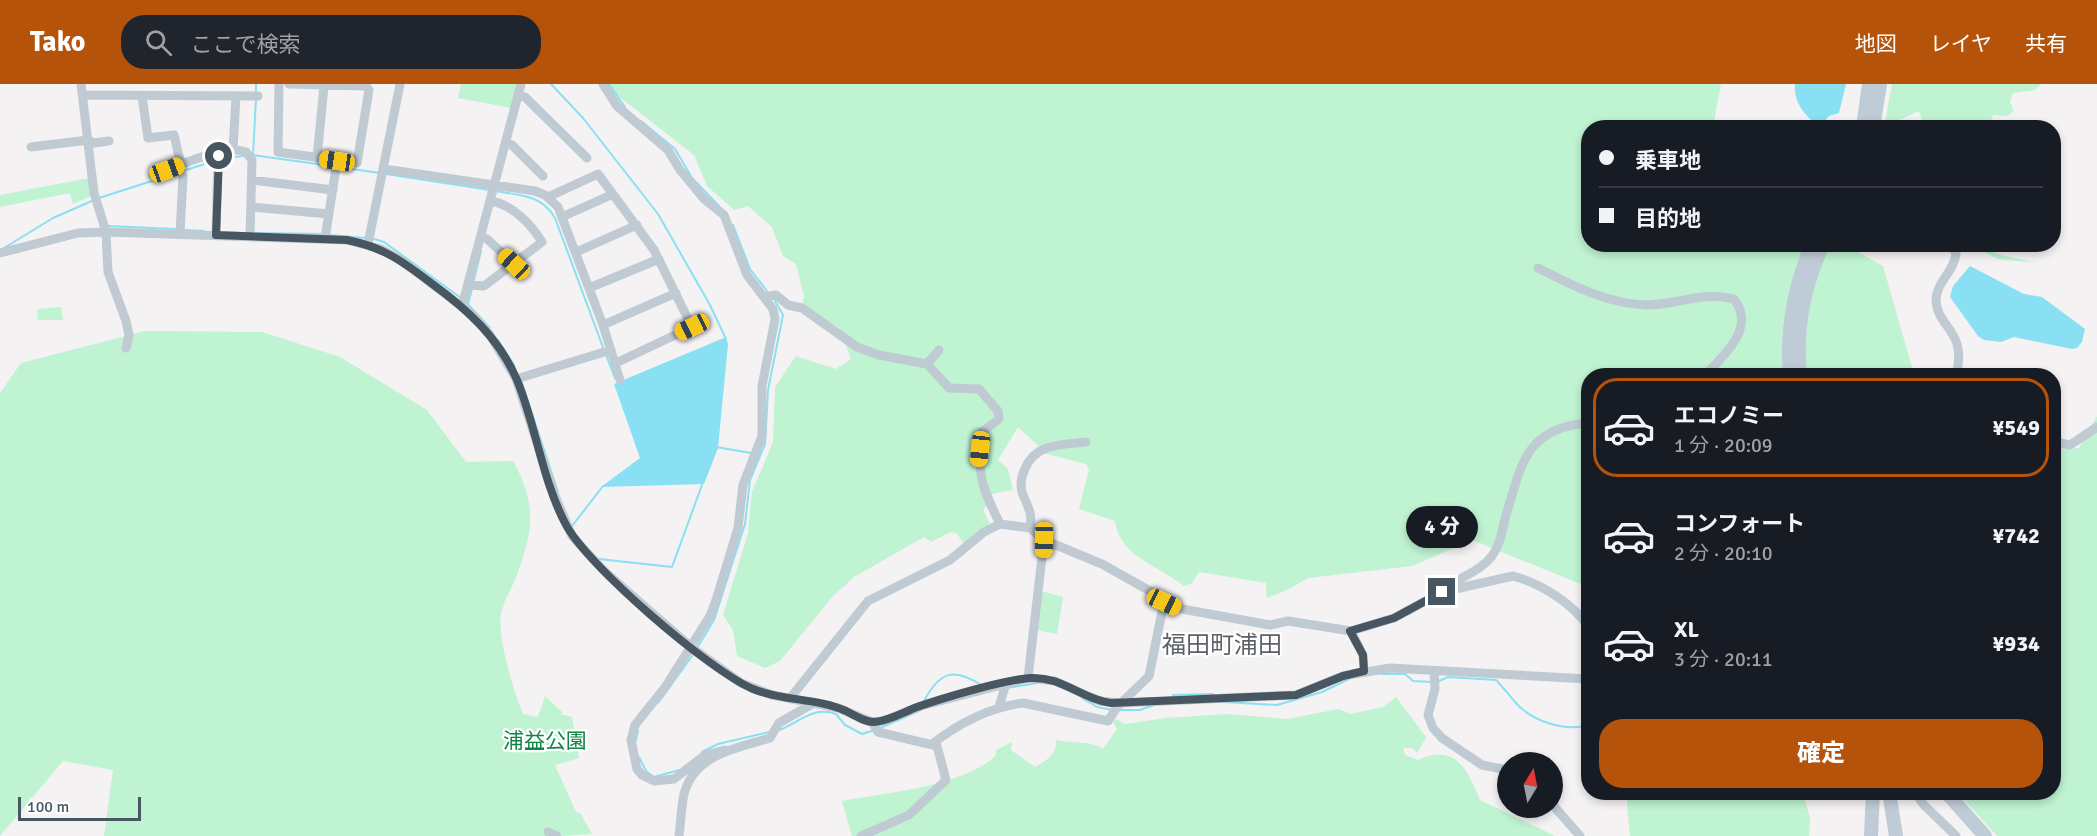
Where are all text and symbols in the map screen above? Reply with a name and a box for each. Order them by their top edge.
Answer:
search box [121,15,541,69]
text: Tako [30,25,85,59]
icon: search [142,26,175,59]
text: ここで検索 [190,31,300,58]
text: 地図 [1855,31,1897,57]
text: レイヤ [1930,31,1992,57]
text: 共有 [2025,31,2067,57]
route start [205,142,232,169]
text: 乗車地 [1635,147,1701,174]
car [318,150,356,172]
car [147,155,187,185]
text: 目的地 [1635,205,1701,232]
car [495,245,533,283]
car [672,311,712,343]
icon: car [1602,401,1656,455]
text: エコノミー [1674,402,1784,429]
text: ¥549 [1992,414,2040,441]
car [969,430,991,468]
text: 1 分 · 20:09 [1674,433,1773,458]
callout: 4 分 [1406,505,1478,547]
icon: car [1602,509,1656,563]
text: コンフォート [1674,510,1805,537]
text: 4 分 [1424,514,1460,539]
car [1035,522,1053,558]
text: ¥742 [1992,522,2040,549]
text: 2 分 · 20:10 [1674,541,1773,566]
route end [1428,578,1455,605]
car [1144,586,1184,618]
text: XL [1674,616,1699,643]
icon: car [1602,617,1656,671]
district label: 福田町浦田 [1162,630,1282,660]
text: ¥934 [1992,630,2040,657]
text: 3 分 · 20:11 [1674,647,1773,672]
button: 確定 [1599,719,2043,788]
park label: 浦益公園 [503,728,587,754]
north arrow [1497,752,1563,818]
map controls [1497,752,1563,818]
scale bar [18,794,141,822]
text: 100 m [27,797,69,817]

